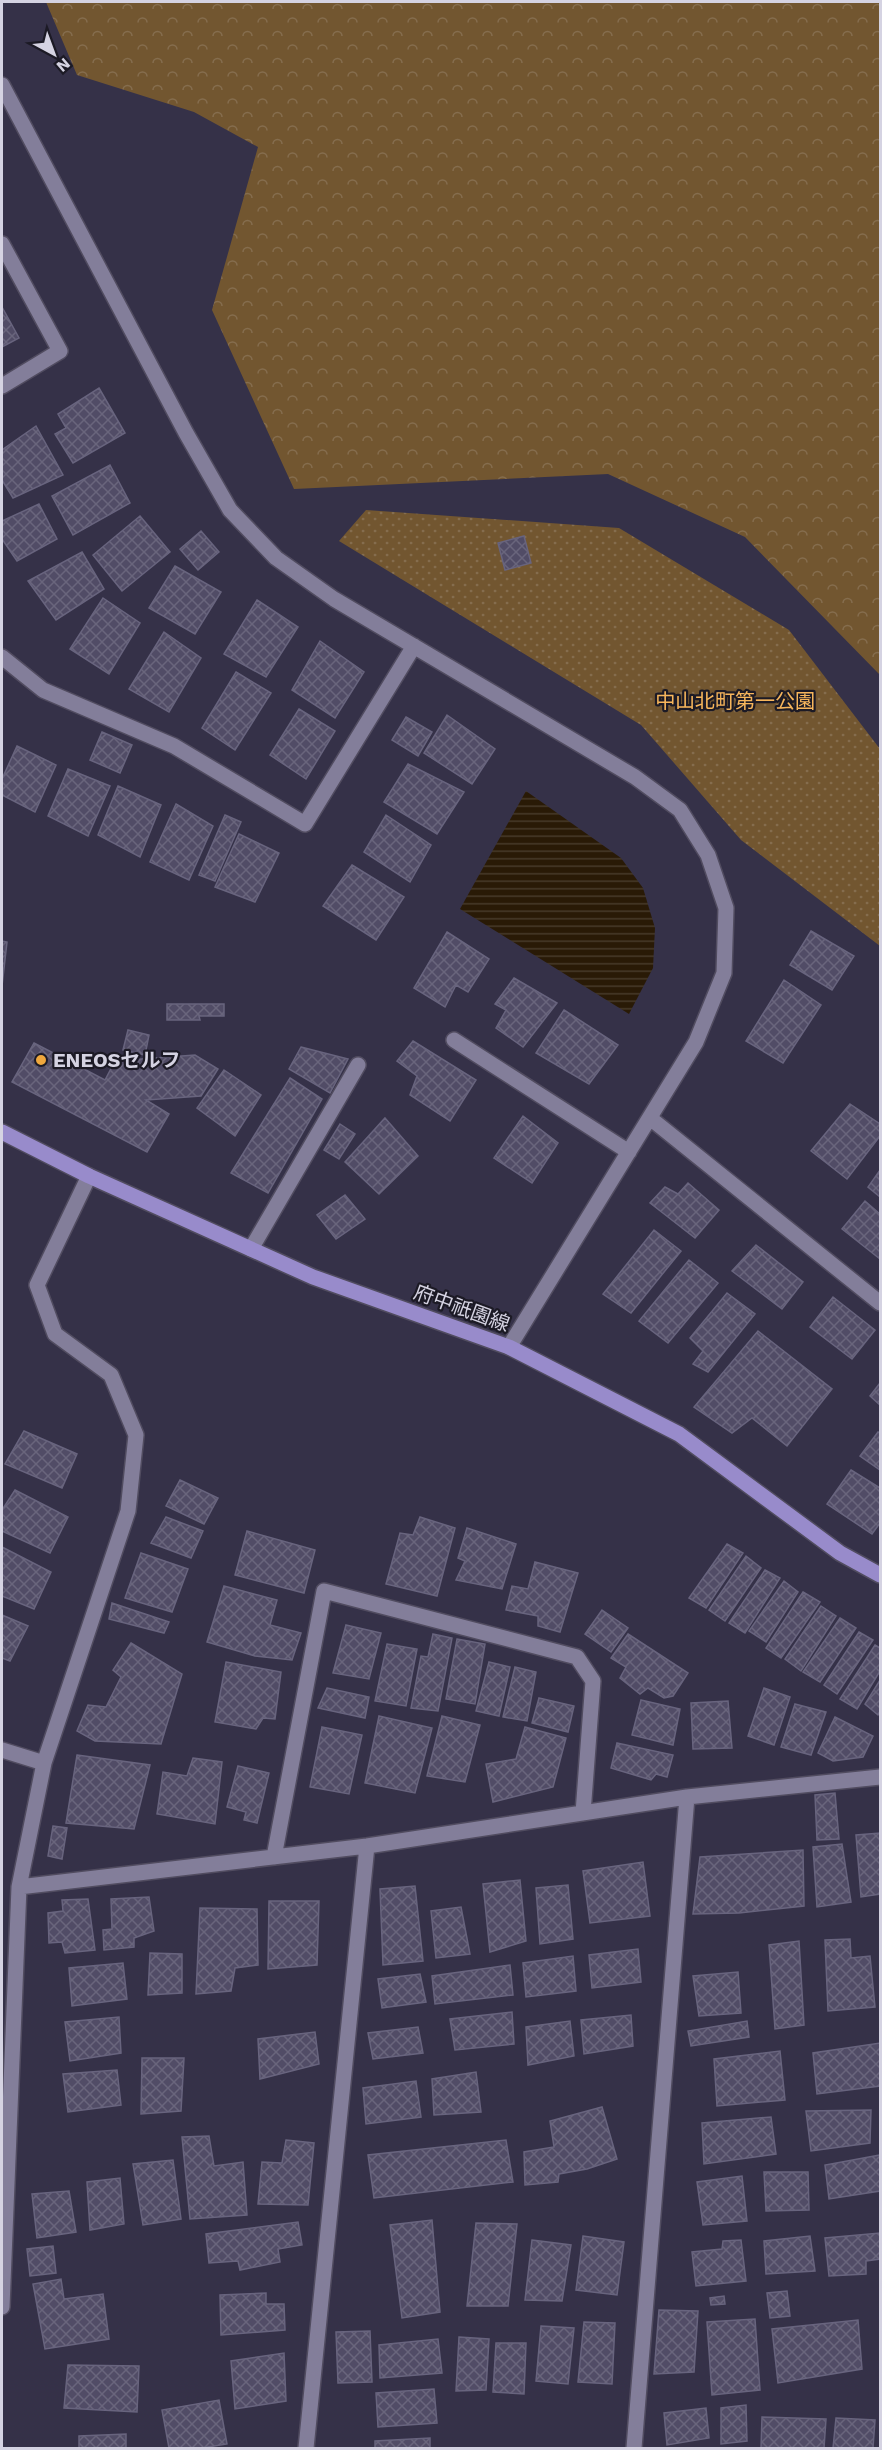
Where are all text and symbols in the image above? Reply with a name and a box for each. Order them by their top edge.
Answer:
north arrow [24,24,84,84]
text: N [53,54,74,76]
park label: 中山北町第一公園 [655,689,815,713]
place label: ENEOSセルフ [53,1048,180,1072]
marker: ENEOSセルフ [34,1053,48,1067]
street label: 府中祇園線 [411,1280,513,1336]

